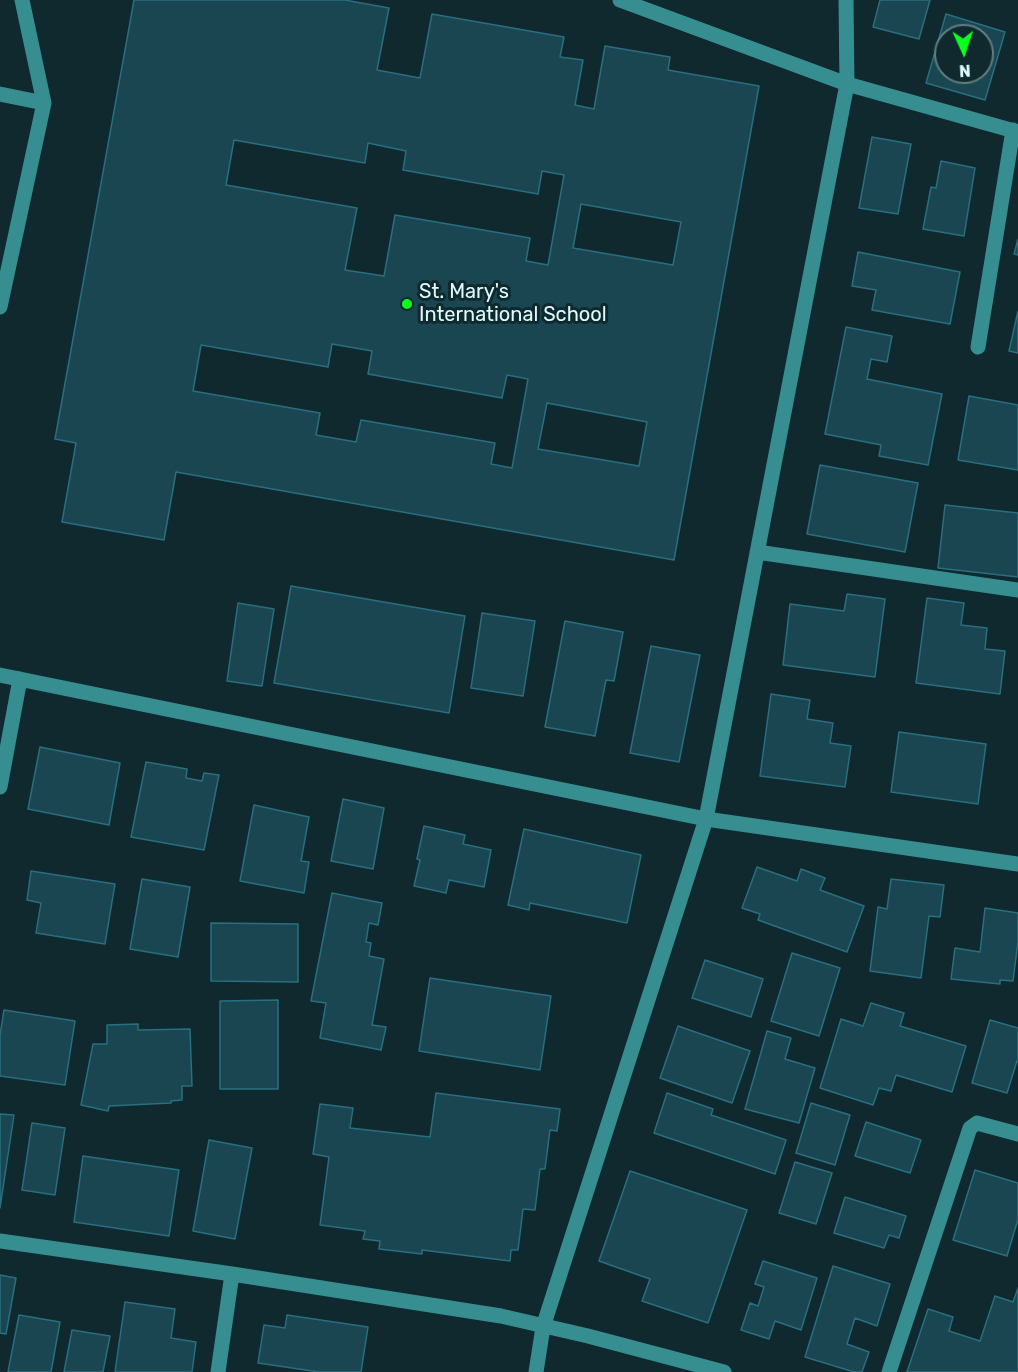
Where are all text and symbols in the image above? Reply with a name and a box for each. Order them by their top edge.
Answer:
north arrow [934,24,994,84]
text: N [959,61,971,80]
place label: St. Mary's International School [419,280,607,327]
marker: St. Mary's International School [400,297,414,311]

